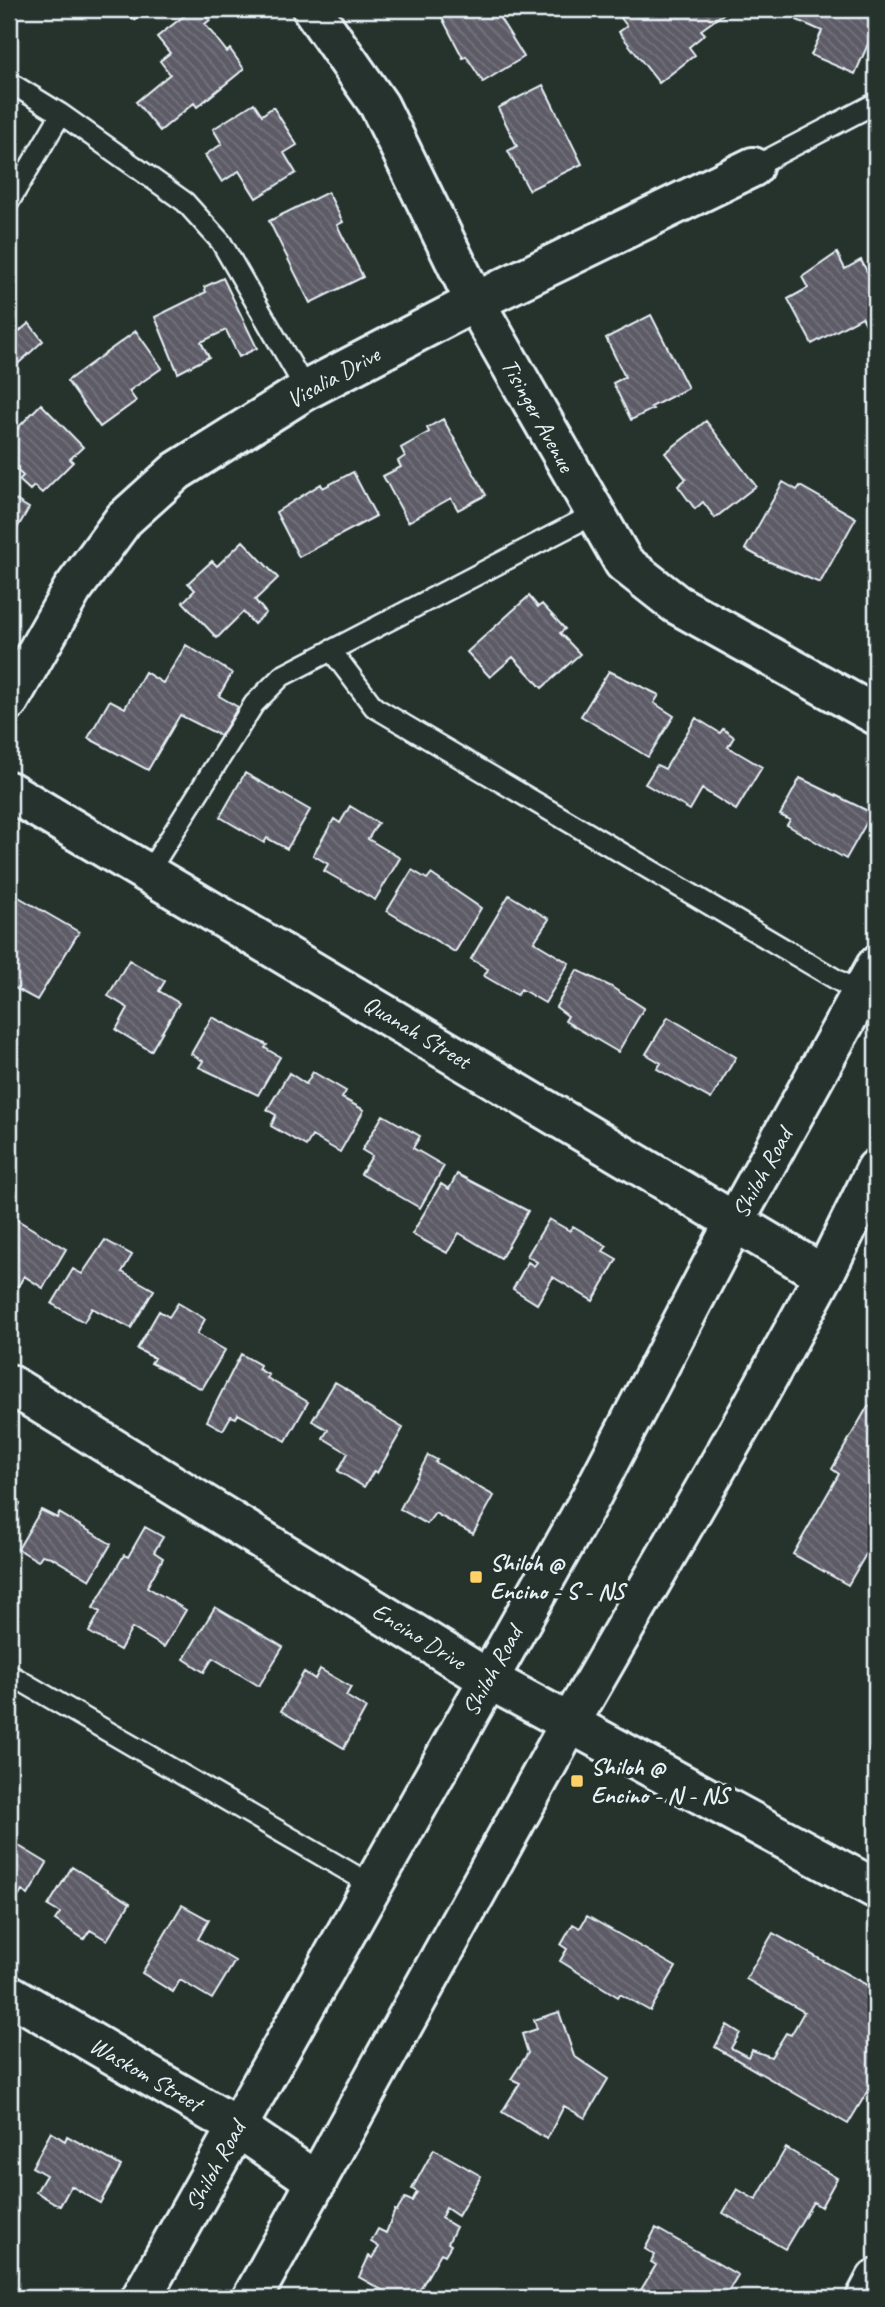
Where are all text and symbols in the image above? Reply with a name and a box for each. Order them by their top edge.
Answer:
street label: Visalia Drive [281,338,387,415]
street label: Tisinger Avenue [495,353,582,479]
street label: Quanah Street [358,988,478,1077]
street label: Shiloh Road [725,1120,801,1223]
place label: Shiloh @ Encino - S - NS [490,1548,628,1606]
marker: Shiloh @ Encino - S - NS [468,1569,484,1585]
street label: Encino Drive [367,1596,473,1678]
street label: Shiloh Road [455,1618,531,1721]
place label: Shiloh @ Encino - N - NS [591,1752,732,1810]
marker: Shiloh @ Encino - N - NS [569,1773,585,1789]
street label: Waskom Street [84,2030,210,2120]
street label: Shiloh Road [178,2113,254,2216]

